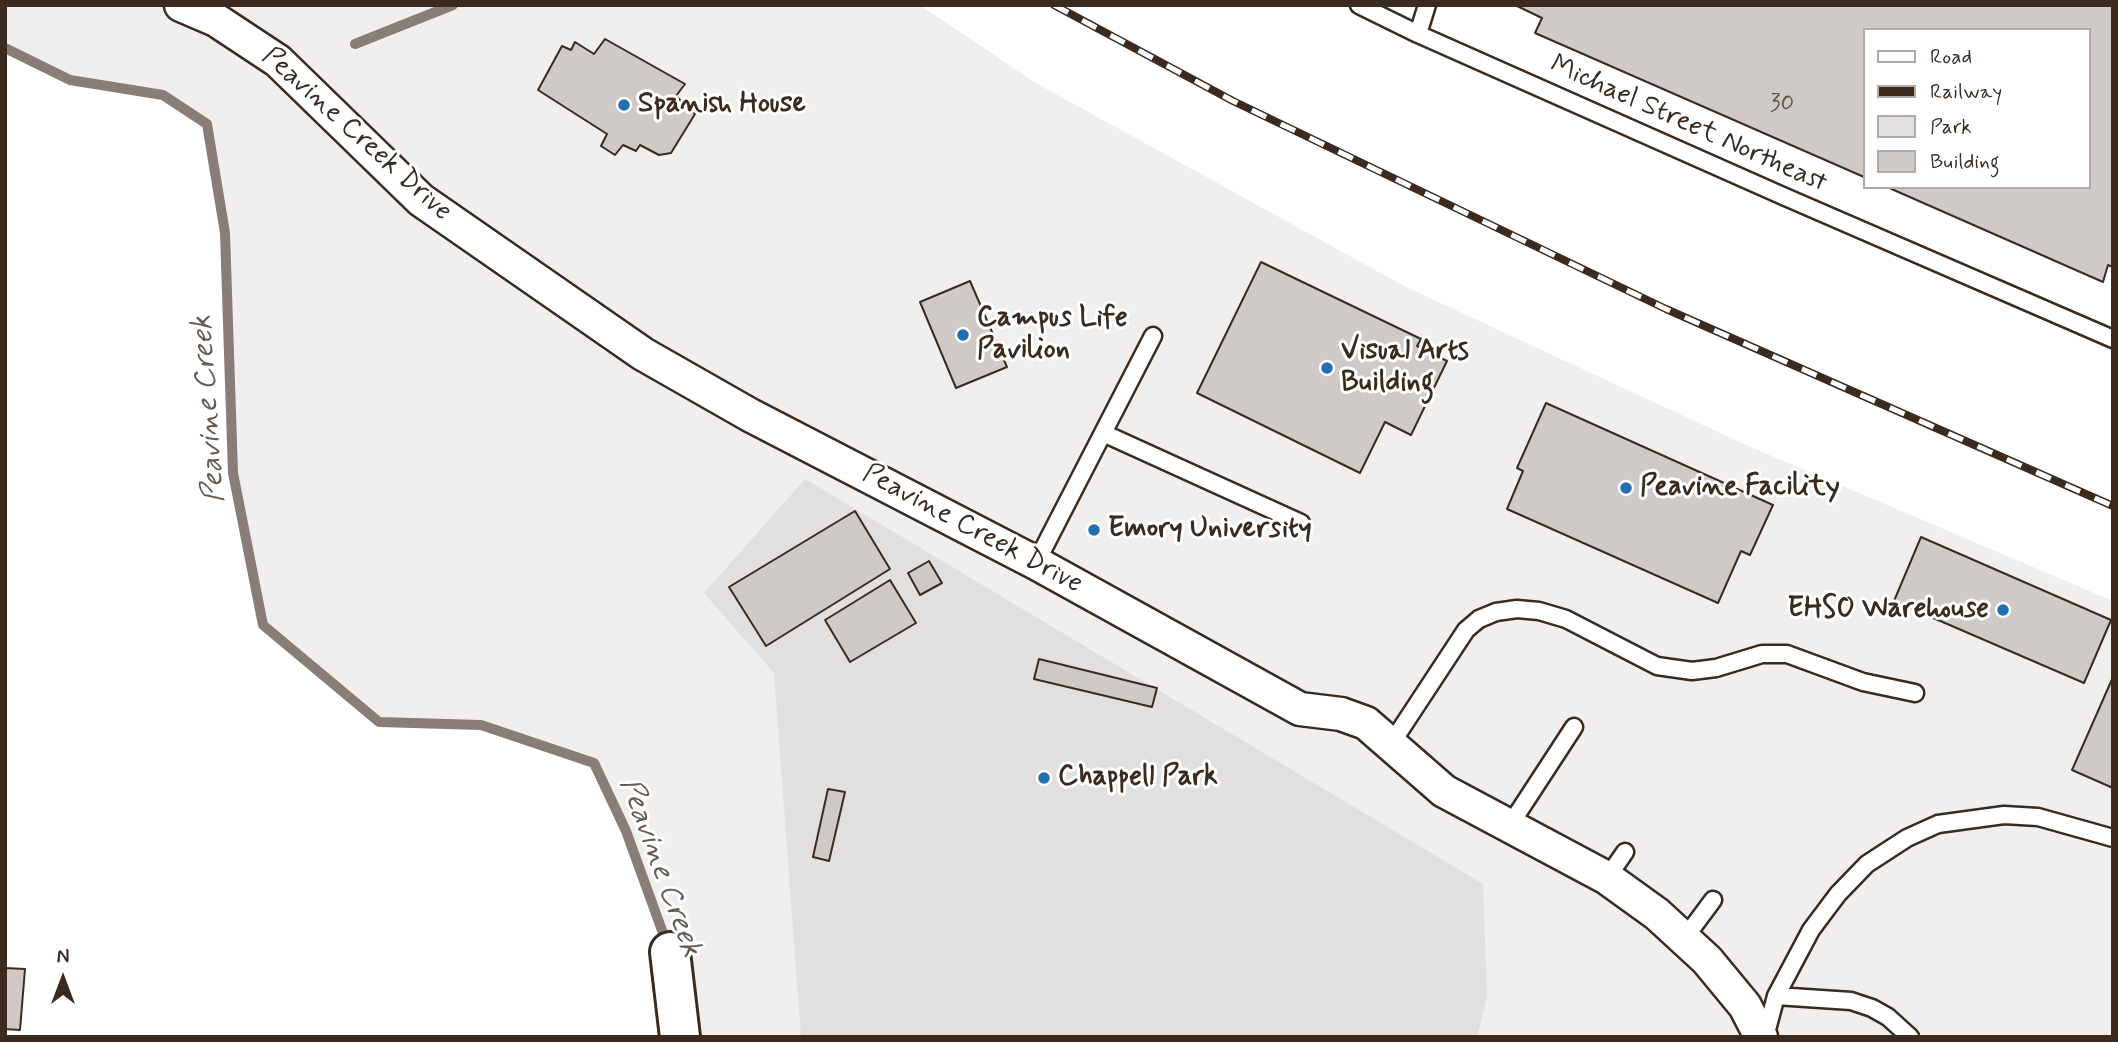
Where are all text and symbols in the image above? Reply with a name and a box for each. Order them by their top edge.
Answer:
legend [1862,28,2090,189]
street label: Peavine Creek Drive [254,41,458,229]
text: Road [1930,43,1972,71]
street label: Michael Street Northeast [1544,49,1832,201]
text: Railway [1930,78,2002,106]
place label: Spanish House [638,88,806,122]
house number: 30 [1770,91,1794,119]
marker: Spanish House [616,97,632,113]
text: Park [1930,113,1972,141]
text: Building [1930,148,2000,176]
place label: Campus Life Pavilion [977,302,1128,368]
water label: Peavine Creek [185,314,235,504]
marker: Campus Life Pavilion [955,327,971,343]
place label: Visual Arts Building [1341,335,1469,401]
marker: Visual Arts Building [1319,360,1335,376]
street label: Peavine Creek Drive [856,458,1088,602]
place label: Peavine Facility [1640,471,1840,505]
marker: Peavine Facility [1618,480,1634,496]
place label: Emory University [1108,513,1312,547]
marker: Emory University [1086,522,1102,538]
place label: EHSO Warehouse [1788,593,1989,627]
marker: EHSO Warehouse [1995,602,2011,618]
place label: Chappell Park [1058,761,1218,795]
marker: Chappell Park [1036,770,1052,786]
water label: Peavine Creek [610,774,708,962]
north arrow [28,944,98,1014]
text: N [57,945,69,970]

